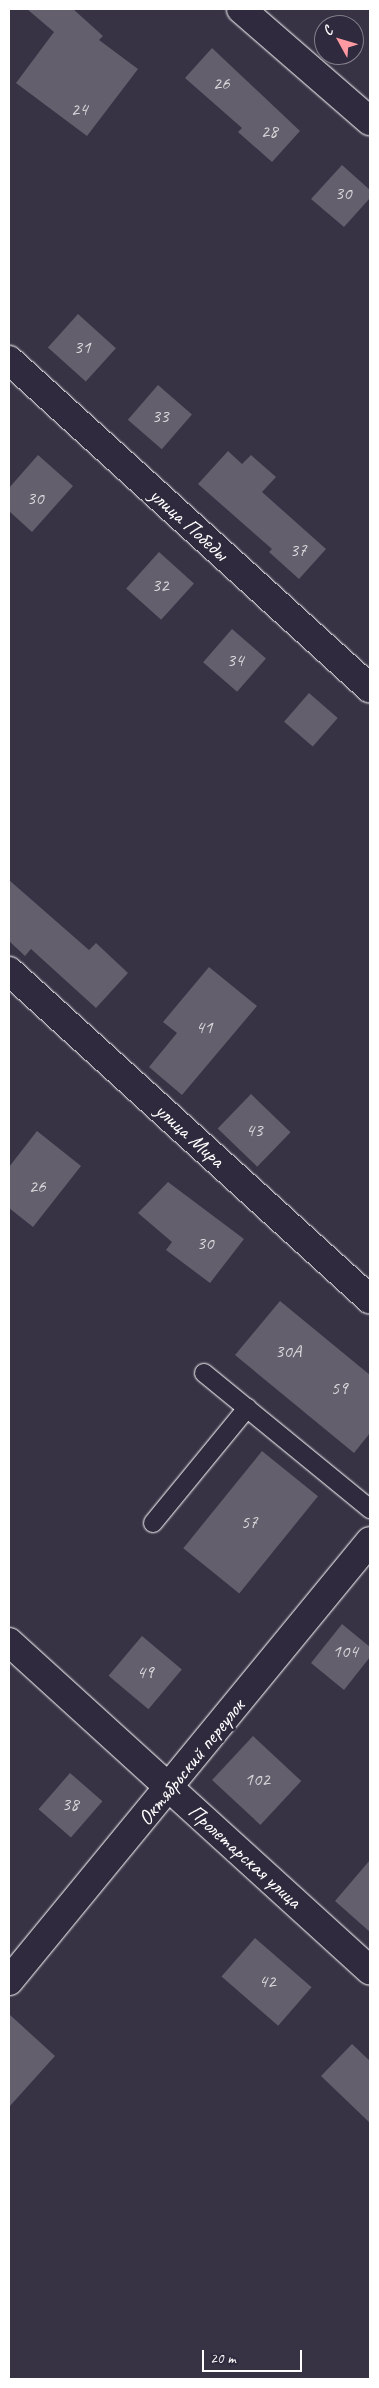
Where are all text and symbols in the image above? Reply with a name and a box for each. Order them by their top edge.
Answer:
north arrow [314,15,364,65]
text: С [319,23,337,39]
house number: 26 [212,73,230,95]
house number: 24 [70,99,88,121]
house number: 28 [260,121,278,143]
house number: 30 [334,183,352,205]
house number: 31 [73,337,91,359]
house number: 33 [151,406,169,428]
street label: улица Победы [145,482,233,566]
house number: 30 [26,488,44,510]
house number: 37 [289,540,307,562]
house number: 32 [151,575,169,597]
house number: 34 [226,650,244,672]
house number: 41 [195,1017,213,1039]
street label: улица Мира [150,1097,230,1173]
house number: 43 [245,1120,263,1142]
house number: 26 [28,1176,46,1198]
house number: 30 [196,1233,214,1255]
house number: 30А [275,1341,301,1363]
house number: 59 [330,1378,348,1400]
house number: 57 [240,1512,258,1534]
house number: 104 [332,1641,358,1663]
house number: 49 [136,1662,154,1684]
street label: Октябрьский переулок [132,1694,250,1830]
house number: 102 [244,1769,270,1791]
house number: 38 [61,1794,79,1816]
street label: Пролетарская улица [183,1798,307,1914]
house number: 42 [258,1971,276,1993]
scale bar [204,2340,304,2372]
text: 20 m [210,2349,236,2368]

